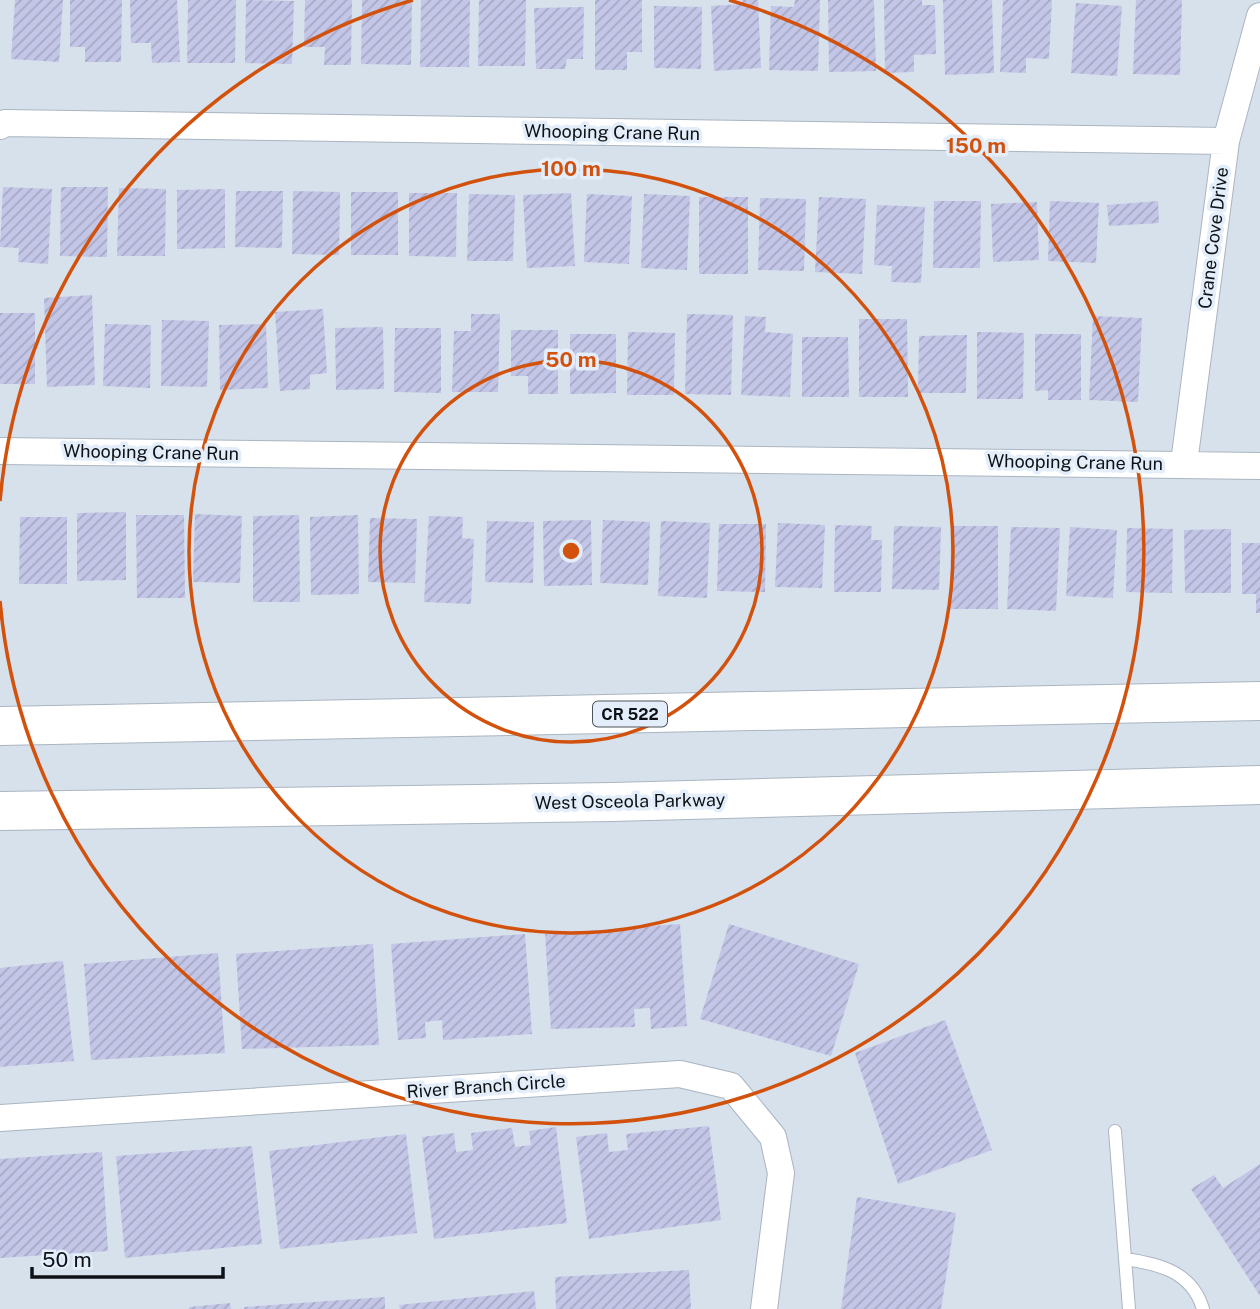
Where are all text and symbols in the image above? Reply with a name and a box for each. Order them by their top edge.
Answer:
street label: Whooping Crane Run [524,120,700,144]
text: 150 m [946,133,1006,158]
text: 100 m [541,156,601,181]
street label: Crane Cove Drive [1194,166,1232,310]
text: 50 m [545,347,597,372]
street label: Whooping Crane Run [63,440,239,464]
street label: Whooping Crane Run [987,450,1163,474]
centre of rings [559,539,583,563]
road number: CR 522 [593,702,667,726]
street label: West Osceola Parkway [535,789,726,813]
street label: River Branch Circle [406,1070,566,1102]
scale bar [32,1236,222,1280]
text: 50 m [42,1247,92,1272]

